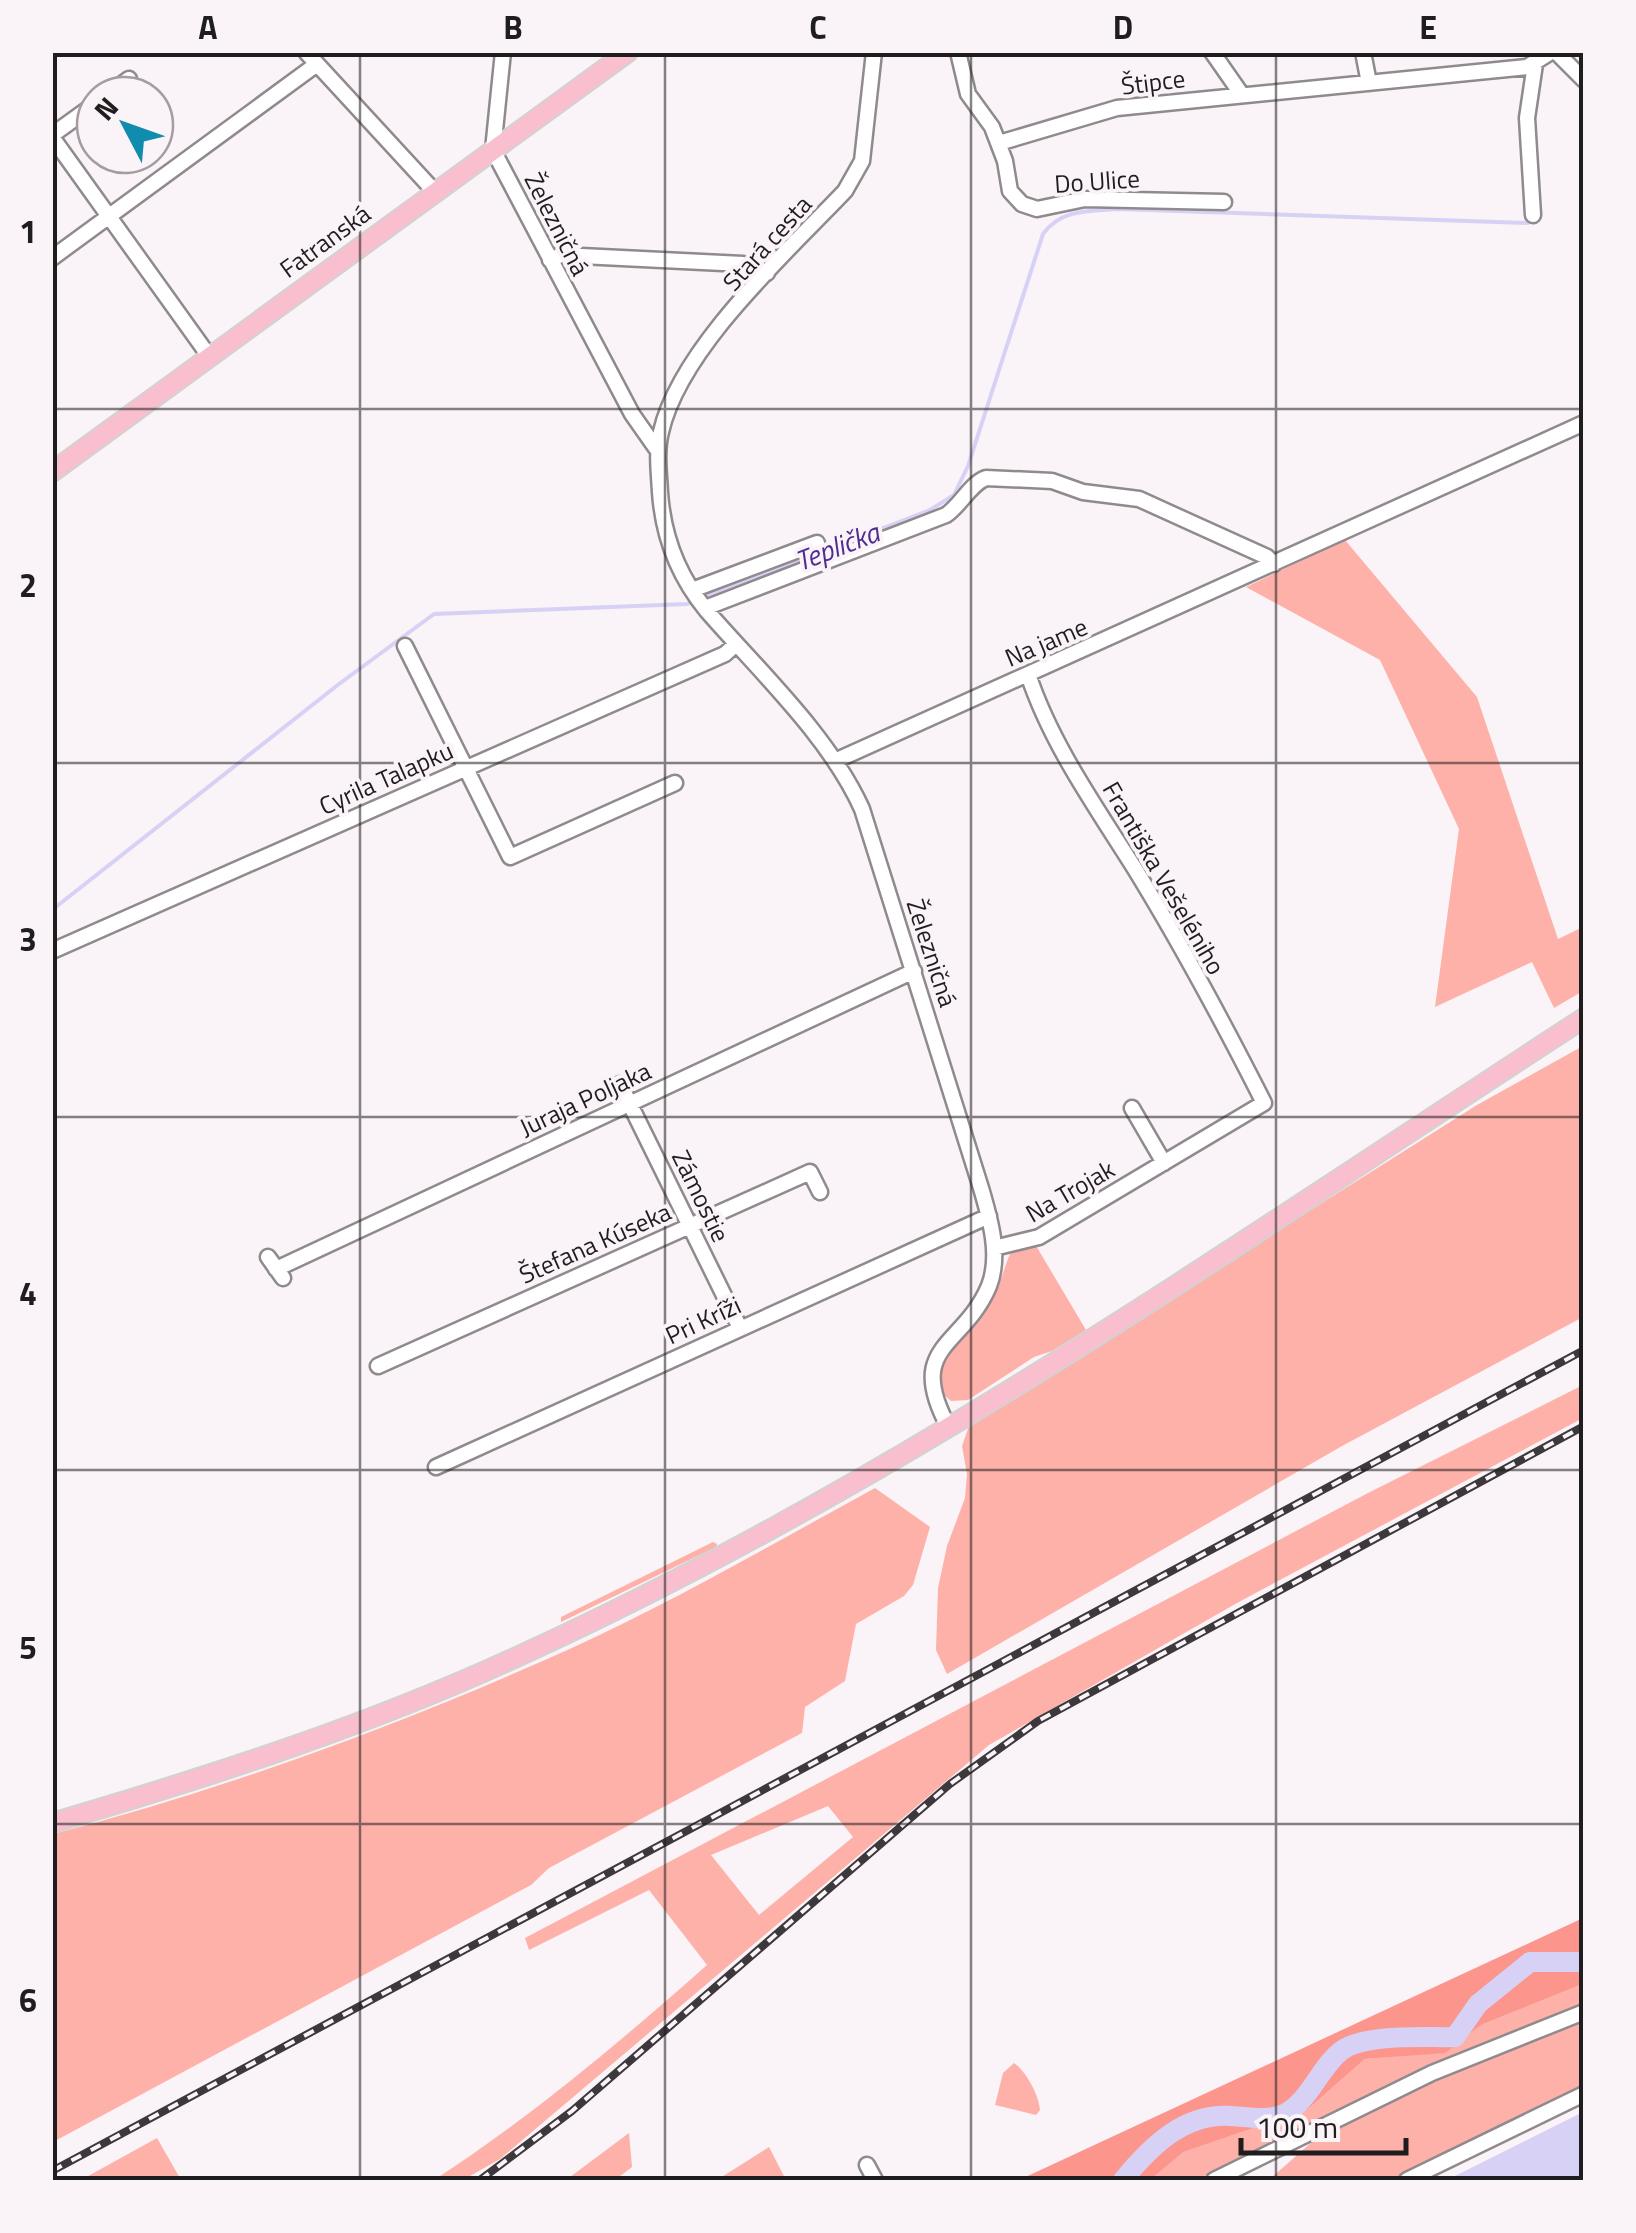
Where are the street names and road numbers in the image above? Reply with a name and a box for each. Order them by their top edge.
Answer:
street label: Štipce [1119,59,1187,105]
street label: Do Ulice [1053,159,1141,203]
street label: Železničná [515,166,599,283]
street label: Stará cesta [714,186,821,299]
street label: Fatranská [272,195,379,287]
street label: Na jame [999,608,1093,676]
street label: Cyrila Talapku [313,731,459,825]
street label: Františka Vešeléniho [1093,774,1235,982]
street label: Železničná [897,894,967,1012]
street label: Juraja Poljaka [513,1052,657,1146]
street label: Zámostie [662,1143,740,1249]
street label: Na Trojak [1018,1150,1122,1232]
street label: Štefana Kúseka [513,1192,678,1293]
street label: Pri Kríži [659,1286,747,1354]

